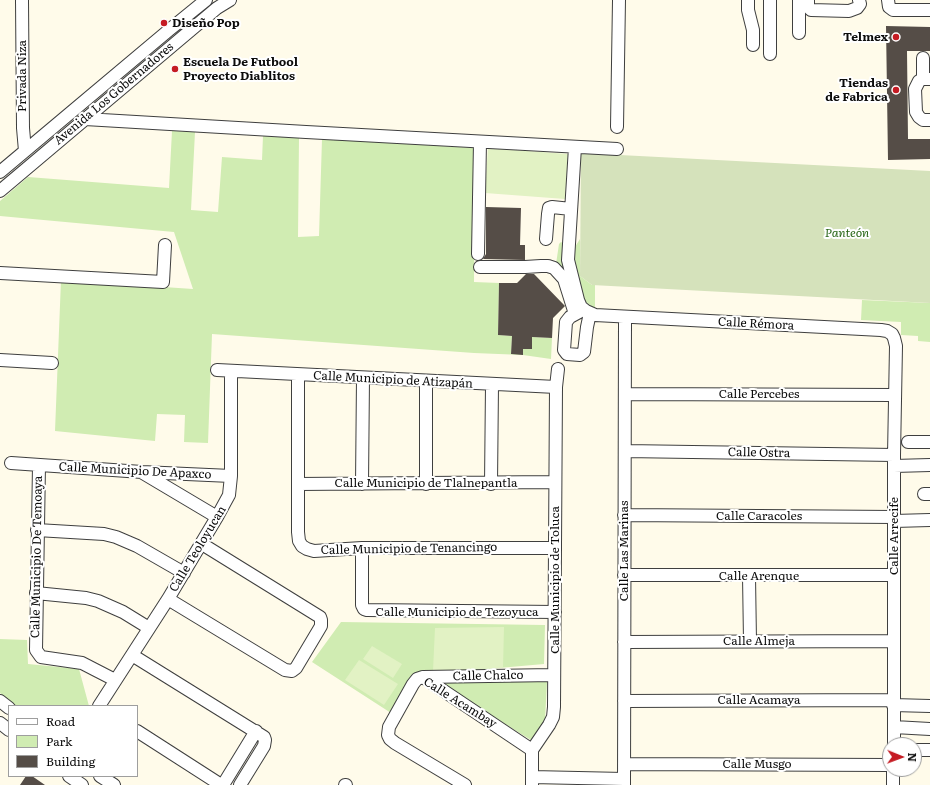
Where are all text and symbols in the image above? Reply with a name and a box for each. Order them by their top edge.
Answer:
place label: Diseño Pop [172,16,240,30]
marker: Diseño Pop [159,18,169,28]
place label: Telmex [843,30,888,44]
marker: Telmex [891,32,901,42]
street label: Privada Niza [15,40,29,112]
street label: Avenida Los Gobernadores [51,40,177,148]
place label: Escuela De Futbool Proyecto Diablitos [183,55,298,83]
marker: Escuela De Futbool Proyecto Diablitos [170,64,180,74]
place label: Tiendas de Fabrica [825,76,888,104]
marker: Tiendas de Fabrica [891,85,901,95]
park label: Panteón [825,226,869,240]
street label: Calle Rémora [717,315,795,333]
street label: Calle Municipio de Atizapán [313,369,473,391]
street label: Calle Percebes [719,387,799,401]
street label: Calle Ostra [728,445,790,461]
street label: Calle Municipio De Apaxco [58,460,212,482]
street label: Calle Municipio De Temoaya [28,476,46,638]
street label: Calle Municipio de Tlalnepantla [335,476,517,490]
street label: Calle Arrecife [887,497,901,575]
street label: Calle Las Marinas [617,501,631,601]
street label: Calle Teoloyucan [167,503,229,595]
street label: Calle Municipio de Toluca [548,506,562,654]
street label: Calle Caracoles [716,509,802,523]
street label: Calle Municipio de Tenancingo [321,540,497,558]
street label: Calle Arenque [719,569,799,583]
street label: Calle Municipio de Tezoyuca [376,605,538,619]
street label: Calle Almeja [723,634,795,648]
street label: Calle Chalco [452,668,524,684]
street label: Calle Acambay [421,675,499,731]
street label: Calle Acamaya [717,693,801,707]
legend [8,705,138,777]
text: Road [46,712,75,730]
text: Park [46,732,72,750]
north arrow [882,737,922,777]
text: Building [46,752,95,770]
text: N [905,752,921,762]
street label: Calle Musgo [722,757,792,771]

